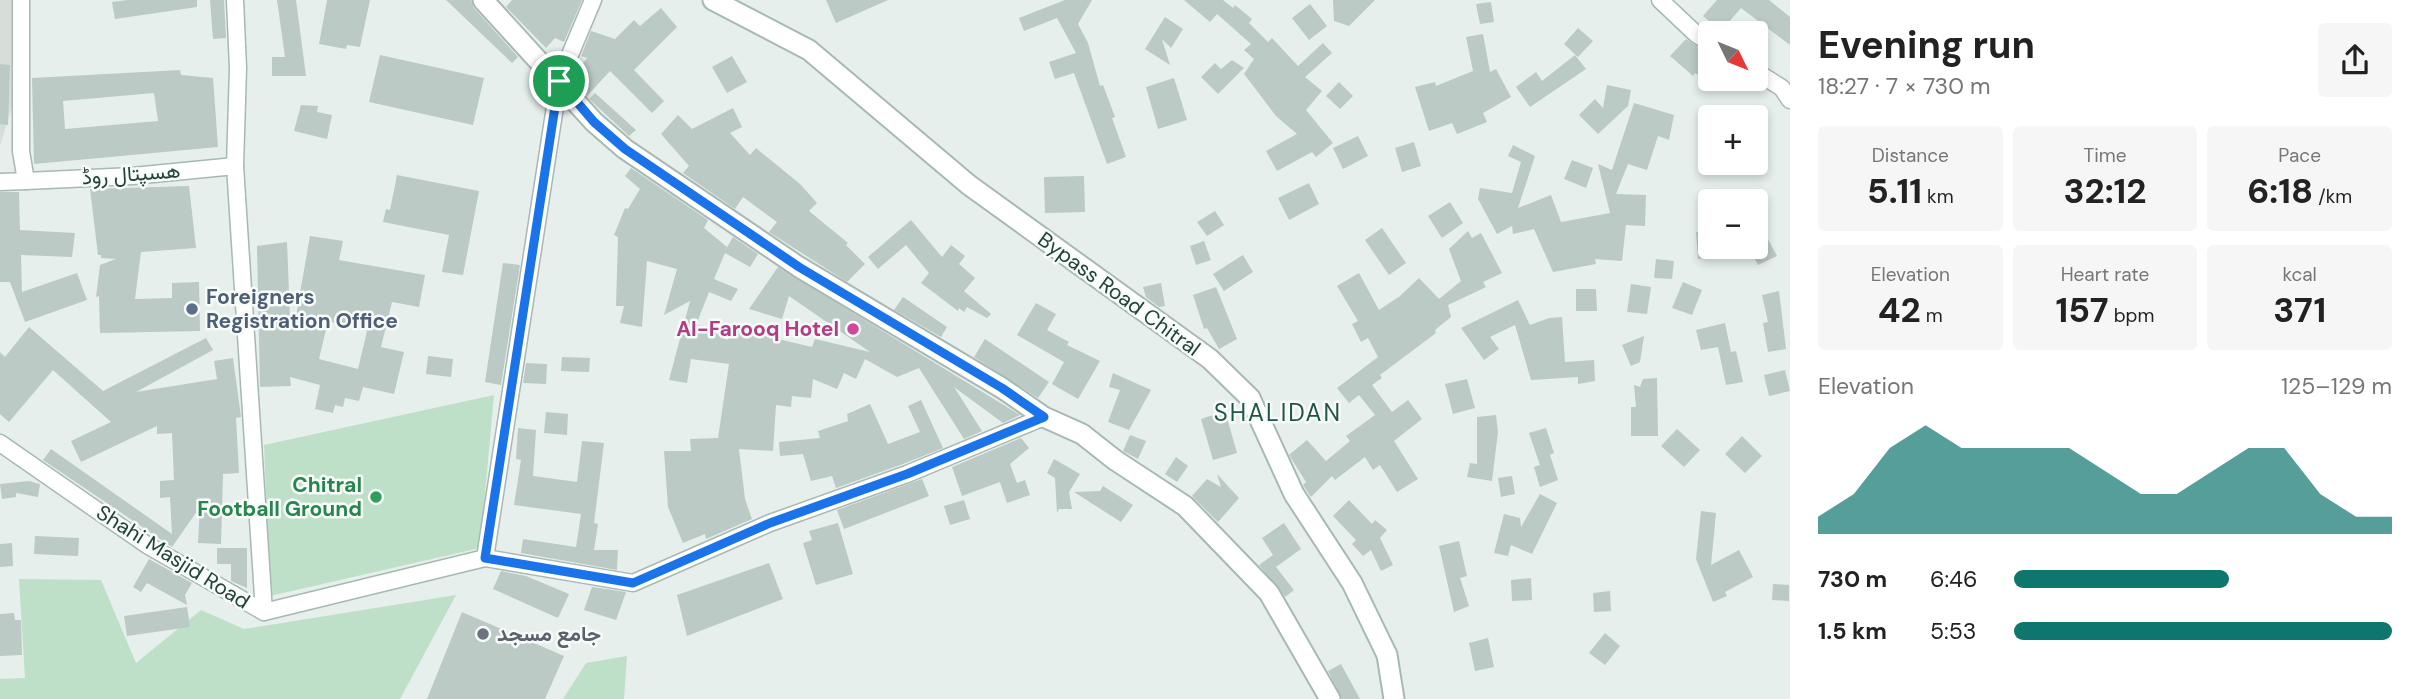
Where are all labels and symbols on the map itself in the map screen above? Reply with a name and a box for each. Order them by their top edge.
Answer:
north arrow [1698,21,1768,91]
pin [529,51,589,111]
street label: ھسپتال روڈ [81,157,181,191]
street label: Bypass Road Chitral [1032,226,1206,362]
place label: Foreigners Registration Office [206,283,398,335]
marker: Foreigners Registration Office [184,301,200,317]
place label: Al-Farooq Hotel [676,315,839,343]
marker: Al-Farooq Hotel [845,321,861,337]
district label: SHALIDAN [1214,397,1342,428]
place label: Chitral Football Ground [197,471,362,523]
marker: Chitral Football Ground [368,489,384,505]
street label: Shahi Masjid Road [91,499,255,615]
place label: جامع مسجد [497,620,601,648]
marker: جامع مسجد [475,626,491,642]

